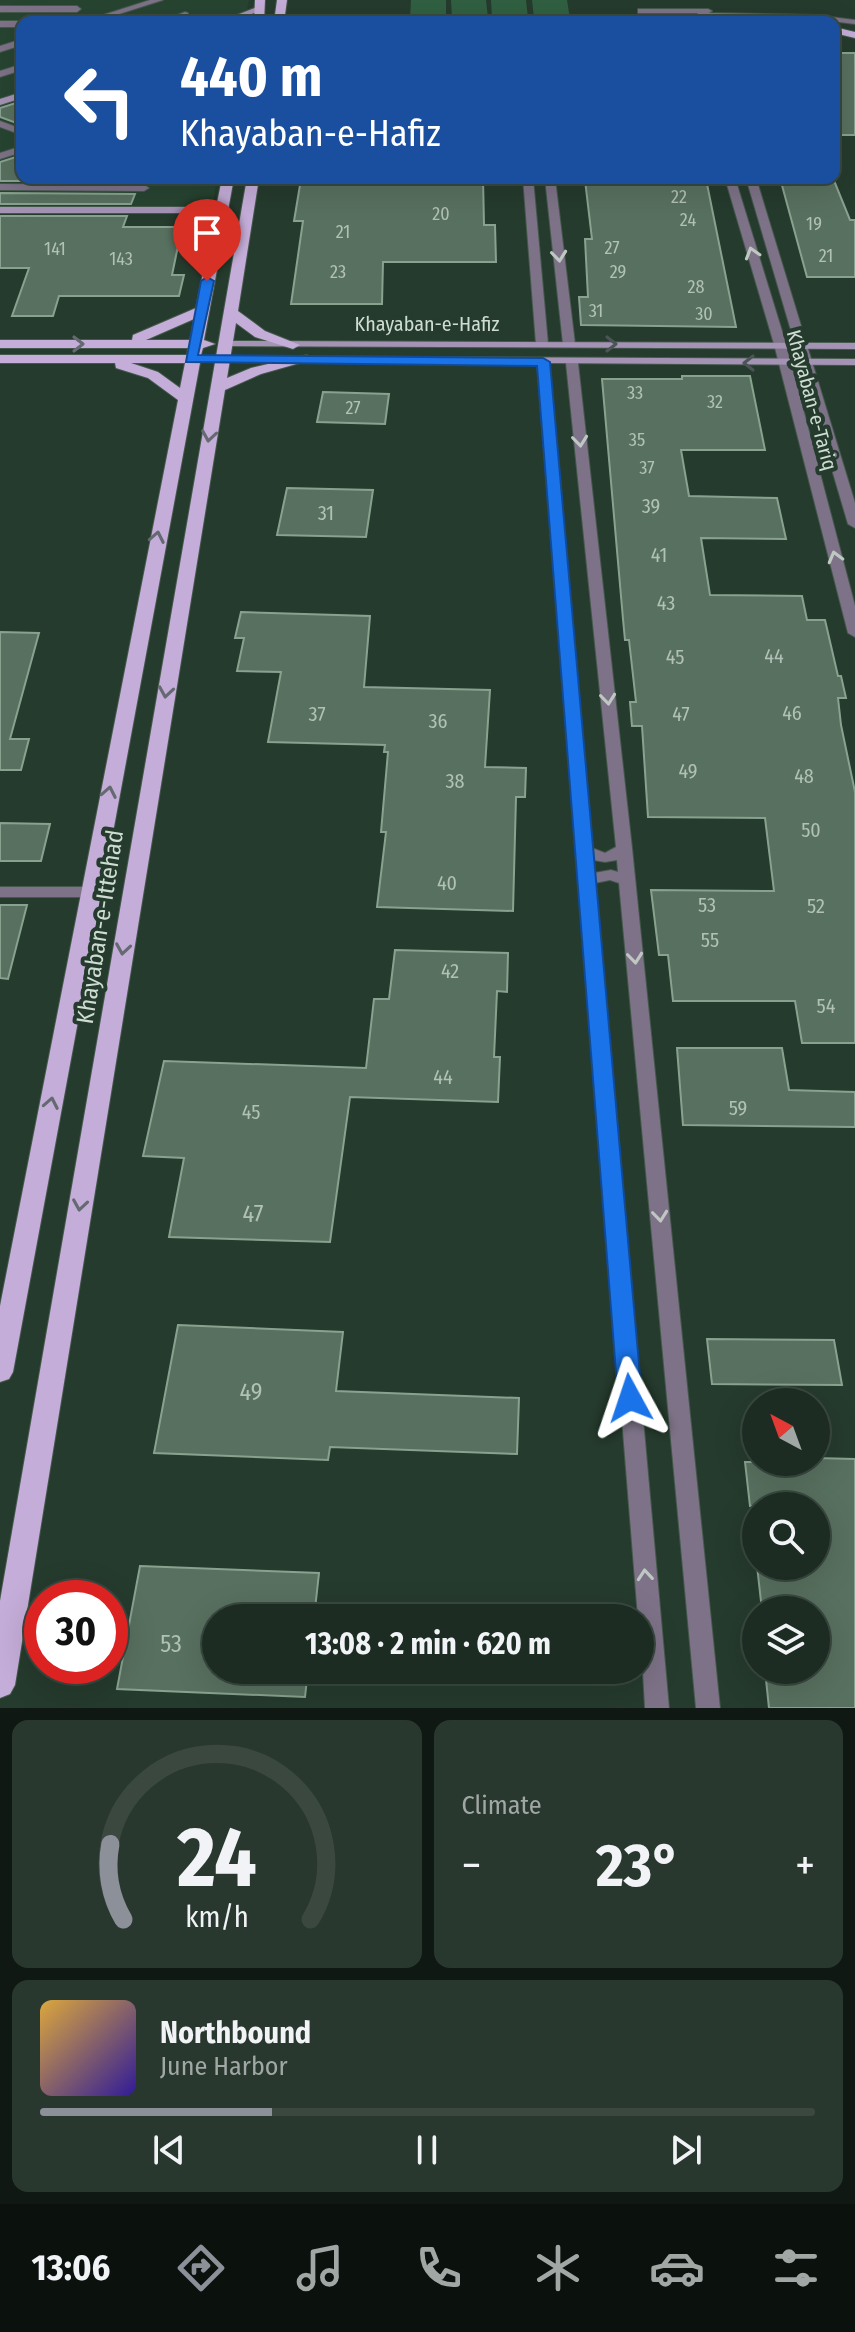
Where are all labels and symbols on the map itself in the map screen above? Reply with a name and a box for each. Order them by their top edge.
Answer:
house number: 22 [671,186,687,208]
pin [173,199,241,281]
house number: 20 [432,203,450,225]
house number: 24 [680,209,696,231]
house number: 19 [806,213,822,235]
house number: 21 [336,221,350,243]
house number: 27 [604,237,620,259]
house number: 141 [44,238,66,260]
house number: 21 [819,245,833,267]
one-way arrow [745,246,761,260]
house number: 143 [109,248,133,270]
one-way arrow [550,249,567,262]
house number: 23 [330,261,346,283]
house number: 29 [610,261,626,283]
house number: 28 [688,276,704,298]
house number: 31 [589,300,603,322]
house number: 30 [695,303,713,325]
street label: Khayaban-e-Hafiz [355,312,499,336]
street label: Khayaban-e-Tariq [782,327,842,473]
one-way arrow [72,335,85,353]
one-way arrow [605,335,618,353]
one-way arrow [742,354,755,372]
house number: 33 [627,382,643,404]
house number: 32 [707,391,723,413]
house number: 27 [345,397,361,419]
one-way arrow [201,429,218,443]
house number: 35 [629,429,645,451]
one-way arrow [571,434,588,448]
house number: 37 [639,457,655,479]
house number: 39 [642,494,660,518]
house number: 31 [318,501,334,525]
one-way arrow [148,530,165,544]
house number: 41 [651,543,667,567]
one-way arrow [828,551,844,565]
house number: 43 [657,591,675,615]
house number: 44 [764,644,784,668]
house number: 45 [666,645,684,669]
one-way arrow [158,685,175,699]
one-way arrow [600,693,617,706]
house number: 46 [782,701,802,725]
house number: 37 [308,702,326,726]
house number: 47 [672,702,690,726]
house number: 36 [429,709,448,733]
house number: 49 [678,759,698,783]
house number: 48 [794,764,814,788]
house number: 38 [445,769,465,793]
one-way arrow [100,786,117,799]
house number: 50 [801,818,821,842]
street label: Khayaban-e-Ittehad [71,828,129,1026]
house number: 40 [437,871,457,895]
house number: 53 [698,893,716,917]
house number: 52 [807,894,825,918]
house number: 55 [701,928,719,952]
one-way arrow [115,942,132,956]
one-way arrow [626,952,643,965]
house number: 42 [441,959,459,983]
house number: 54 [817,994,836,1018]
house number: 44 [433,1065,453,1089]
one-way arrow [41,1096,58,1110]
house number: 59 [729,1096,747,1120]
house number: 45 [242,1100,260,1124]
one-way arrow [73,1198,90,1212]
house number: 47 [243,1200,264,1228]
one-way arrow [651,1210,668,1223]
position arrow [588,1356,672,1440]
house number: 49 [240,1378,262,1406]
north arrow [742,1388,830,1476]
one-way arrow [637,1568,654,1581]
speed limit sign: 30 [24,1580,128,1684]
house number: 53 [160,1630,182,1658]

